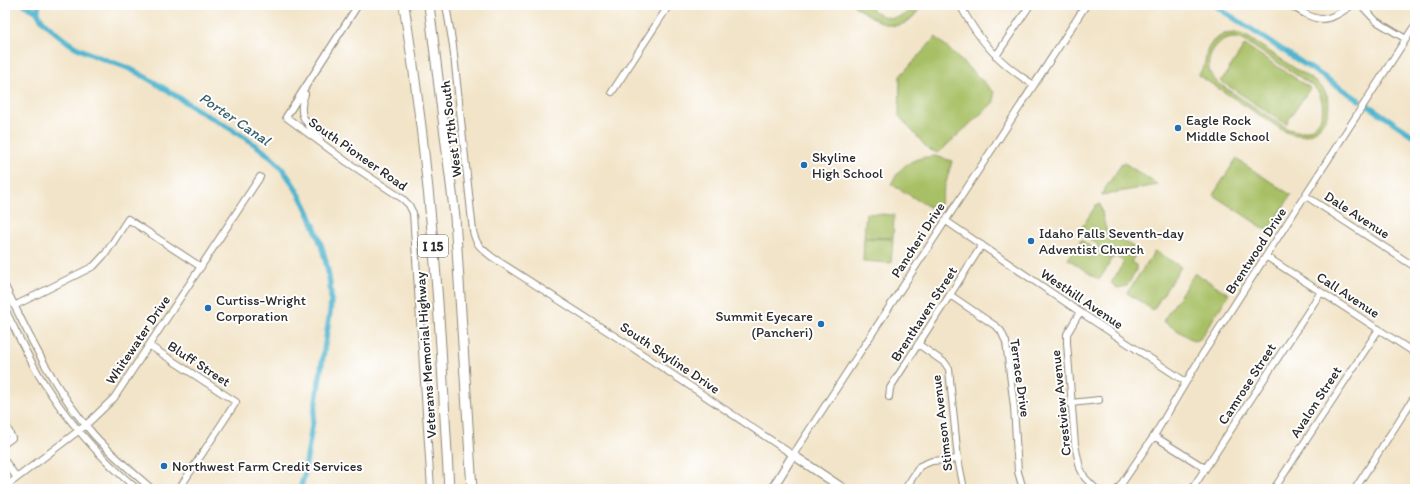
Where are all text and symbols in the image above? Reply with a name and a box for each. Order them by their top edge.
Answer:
street label: West 17th South [437,79,465,178]
water label: Porter Canal [196,89,275,150]
place label: Eagle Rock Middle School [1186,112,1269,145]
street label: South Pioneer Road [305,114,411,195]
marker: Eagle Rock Middle School [1173,123,1183,133]
place label: Skyline High School [812,149,883,182]
marker: Skyline High School [799,160,809,170]
street label: Dale Avenue [1321,187,1393,243]
street label: Pancheri Drive [887,199,949,281]
street label: Brentwood Drive [1222,204,1291,298]
place label: Idaho Falls Seventh-day Adventist Church [1039,225,1184,258]
road number: I 15 [418,235,448,257]
marker: Idaho Falls Seventh-day Adventist Church [1026,236,1036,246]
street label: Brenthaven Street [887,263,961,365]
street label: Westhill Avenue [1037,265,1127,333]
street label: Call Avenue [1313,268,1383,322]
street label: Veterans Memorial Highway [412,271,440,439]
street label: Whitewater Drive [102,292,174,388]
place label: Curtiss-Wright Corporation [216,292,306,325]
marker: Curtiss-Wright Corporation [203,303,213,313]
place label: Summit Eyecare (Pancheri) [715,308,813,341]
street label: South Skyline Drive [617,318,723,398]
marker: Summit Eyecare (Pancheri) [816,319,826,329]
street label: Bluff Street [164,337,234,391]
street label: Terrace Drive [1006,338,1034,419]
street label: Camrose Street [1214,340,1280,428]
street label: Crestview Avenue [1047,349,1075,457]
street label: Avalon Street [1287,363,1345,441]
street label: Stimson Avenue [928,373,956,472]
place label: Northwest Farm Credit Services [172,458,363,475]
marker: Northwest Farm Credit Services [159,461,169,471]

